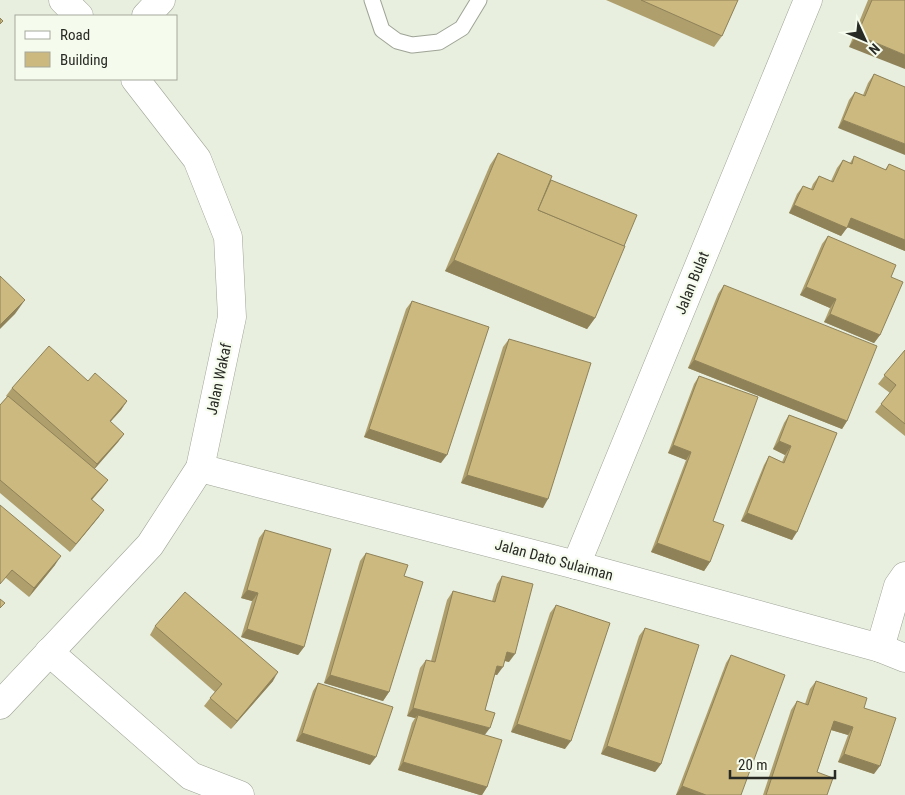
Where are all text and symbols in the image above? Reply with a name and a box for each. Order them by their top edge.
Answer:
legend [15,15,178,80]
north arrow [840,15,890,65]
text: Road [60,26,90,44]
text: N [866,40,883,58]
text: Building [60,51,108,69]
street label: Jalan Bulat [671,249,713,317]
street label: Jalan Wakaf [203,341,235,416]
street label: Jalan Dato Sulaiman [493,536,615,584]
scale bar [730,748,835,780]
text: 20 m [738,756,768,774]

